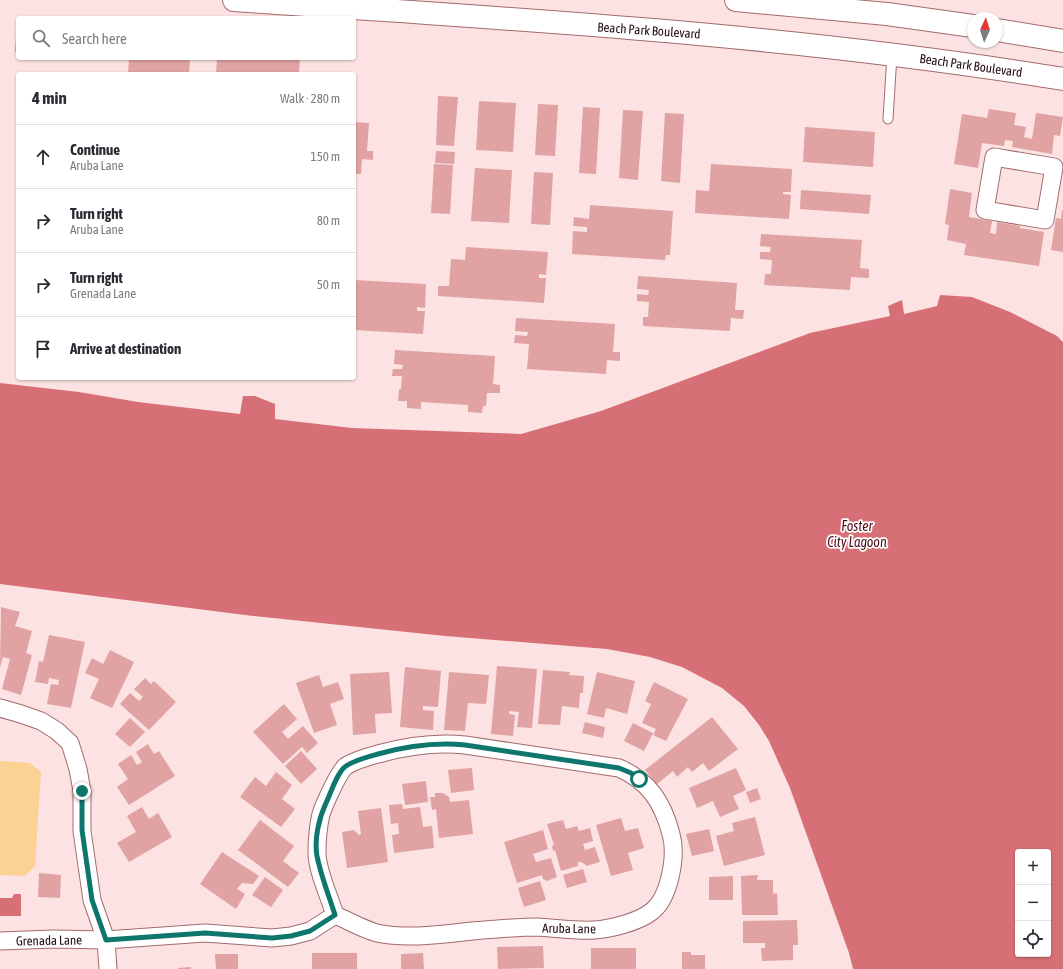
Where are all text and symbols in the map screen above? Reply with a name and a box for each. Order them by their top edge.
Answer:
north arrow [967,12,1003,48]
search box [16,16,356,60]
street label: Beach Park Boulevard [597,19,701,42]
icon: search [30,27,52,49]
text: Search here [62,30,127,47]
street label: Beach Park Boulevard [919,51,1023,80]
text: 4 min [32,88,67,108]
text: Walk · 280 m [280,91,340,106]
text: Continue [70,141,120,158]
icon: ahead [32,146,54,168]
text: 150 m [311,149,340,164]
text: Aruba Lane [70,158,124,173]
text: Turn right [70,205,123,222]
icon: right [32,210,54,232]
text: 80 m [317,213,340,228]
text: Aruba Lane [70,222,124,237]
text: Turn right [70,269,123,286]
icon: right [32,274,54,296]
text: 50 m [317,277,340,292]
text: Grenada Lane [70,286,136,301]
icon: arrive [32,338,54,360]
text: Arrive at destination [70,340,181,357]
water label: Foster City Lagoon [827,518,887,550]
route start [630,770,648,788]
route end [73,782,91,800]
map controls [1015,849,1051,957]
button: + [1015,849,1051,885]
button: − [1015,885,1051,921]
street label: Aruba Lane [542,921,596,936]
button: locate [1015,921,1051,957]
street label: Grenada Lane [16,932,82,949]

